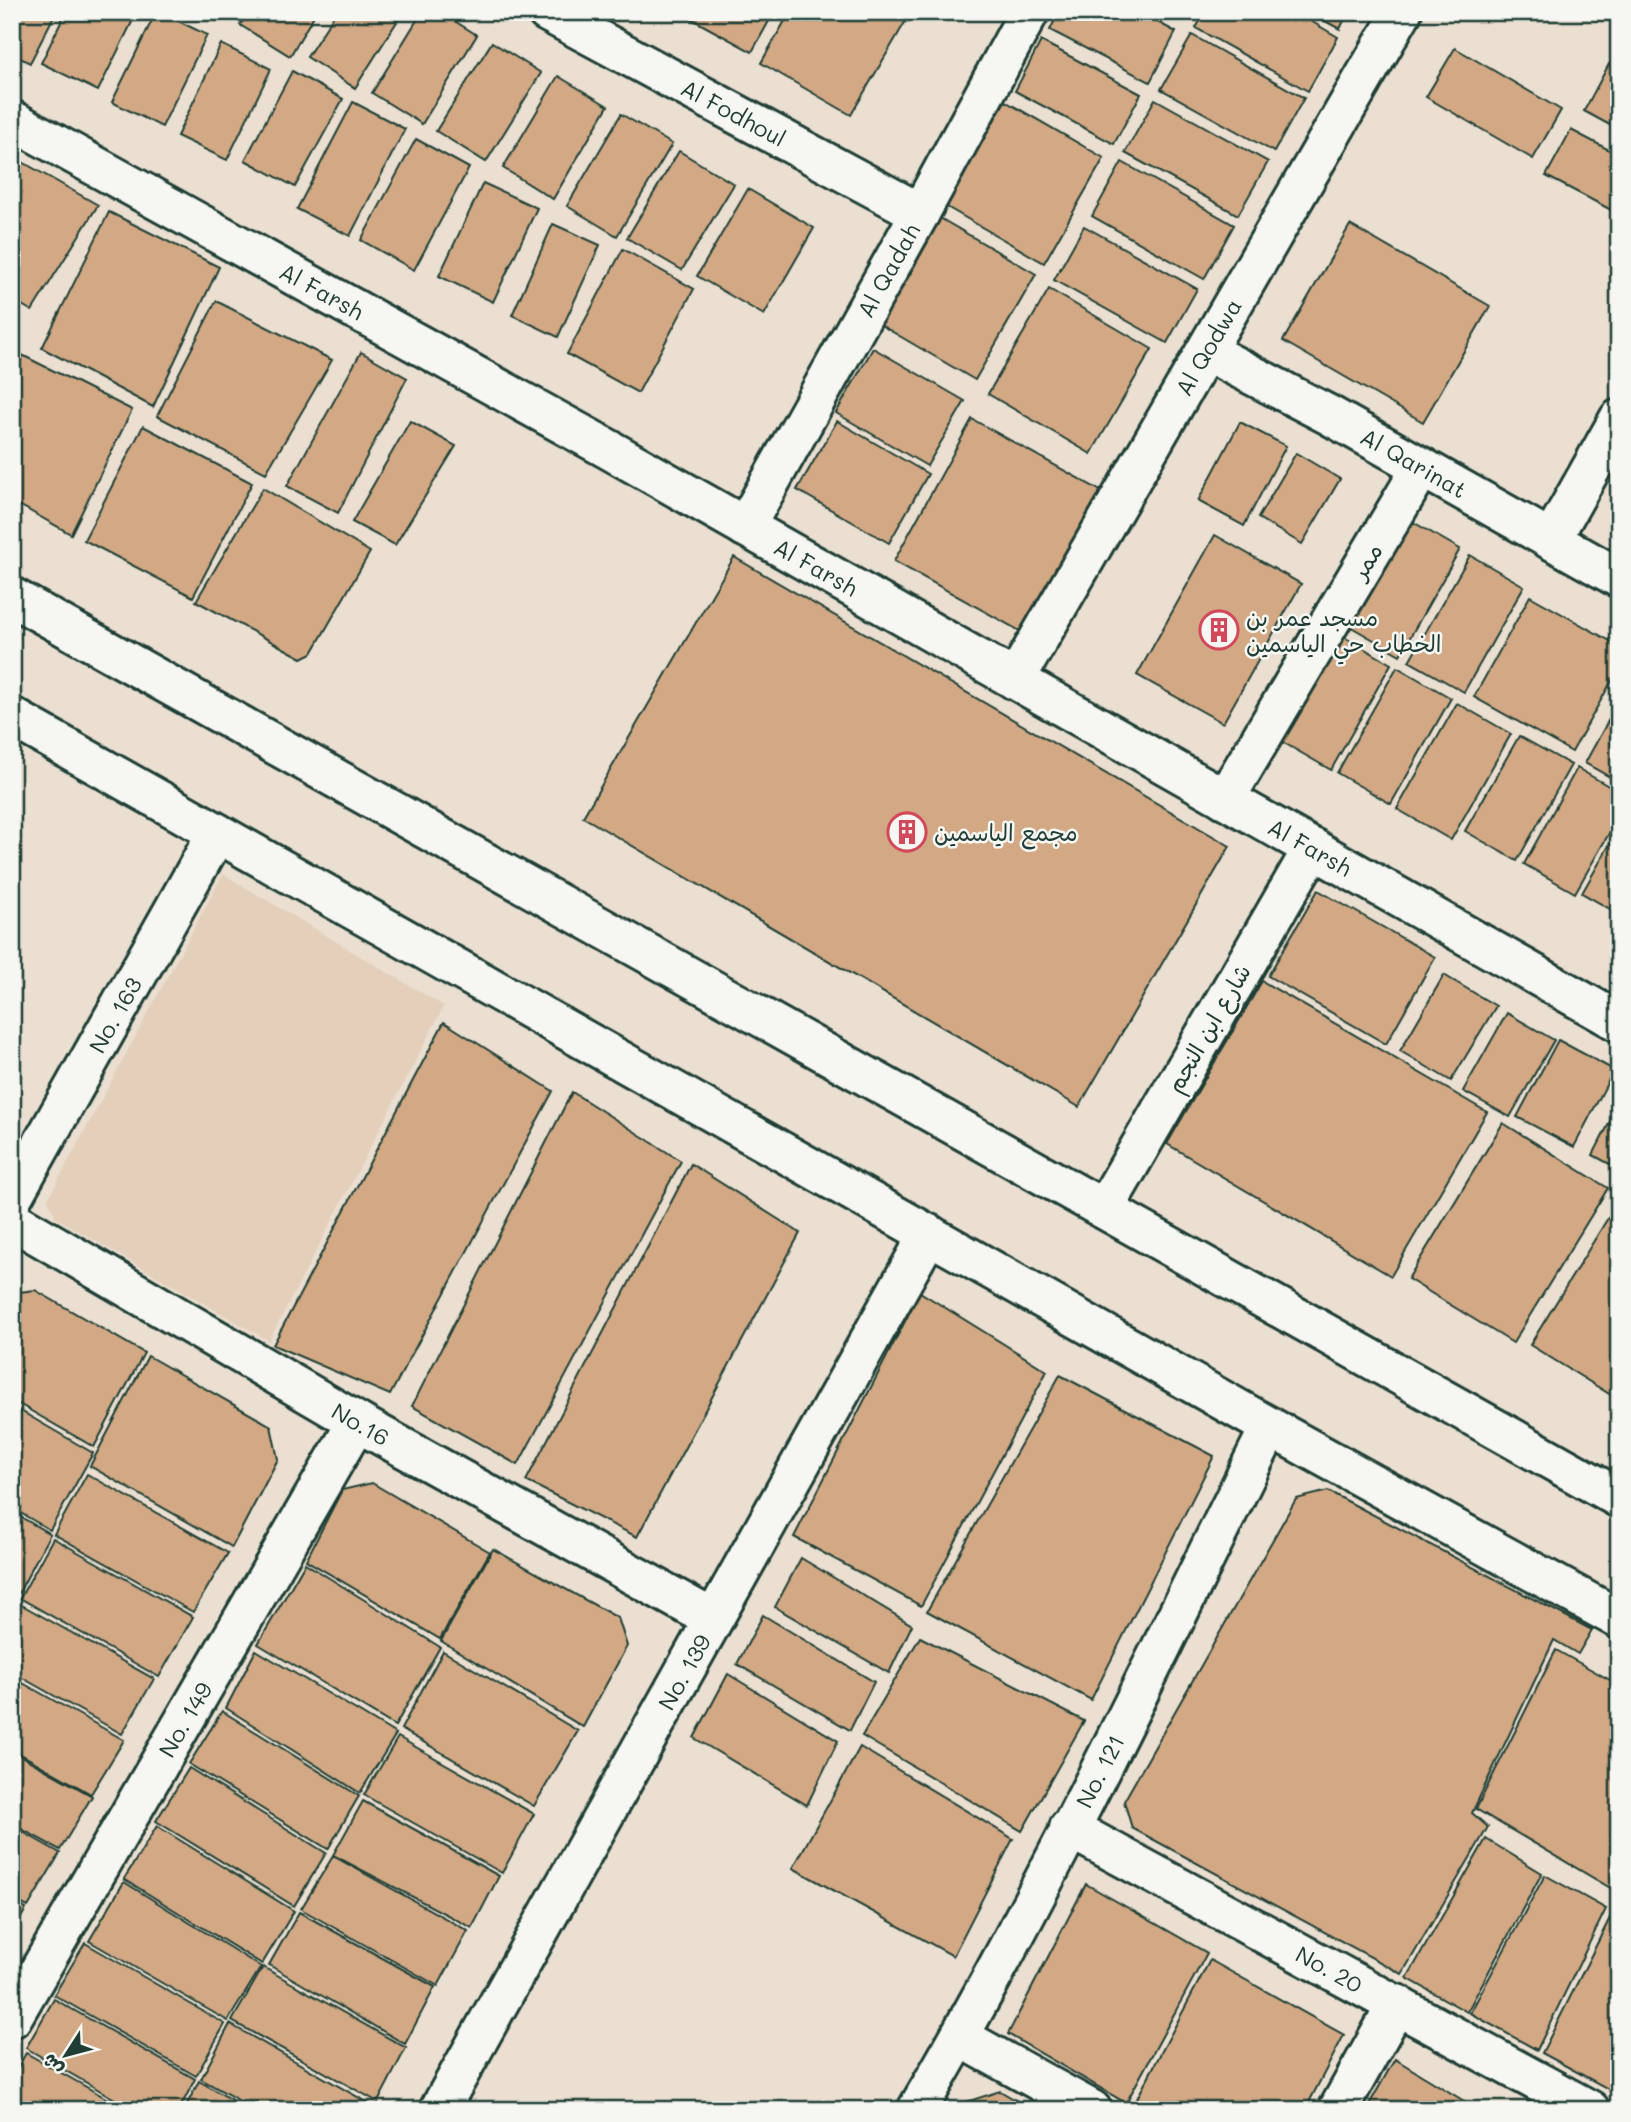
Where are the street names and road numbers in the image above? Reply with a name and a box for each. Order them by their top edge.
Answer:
street label: Al Fodhoul [676,72,791,153]
street label: Al Qadah [850,218,926,323]
street label: Al Farsh [274,256,369,326]
street label: Al Qodwa [1168,293,1248,401]
street label: Al Qarinat [1355,421,1472,504]
street label: Al Farsh [769,531,864,603]
street label: ممر [1343,537,1388,586]
street label: Al Farsh [1263,811,1358,883]
street label: شارع ابن النجم [1159,958,1260,1100]
street label: No. 163 [82,972,148,1058]
street label: No.16 [326,1396,395,1452]
street label: No. 139 [651,1629,717,1715]
street label: No. 149 [151,1676,218,1763]
street label: No. 121 [1069,1730,1131,1813]
street label: No. 20 [1291,1939,1368,1999]

